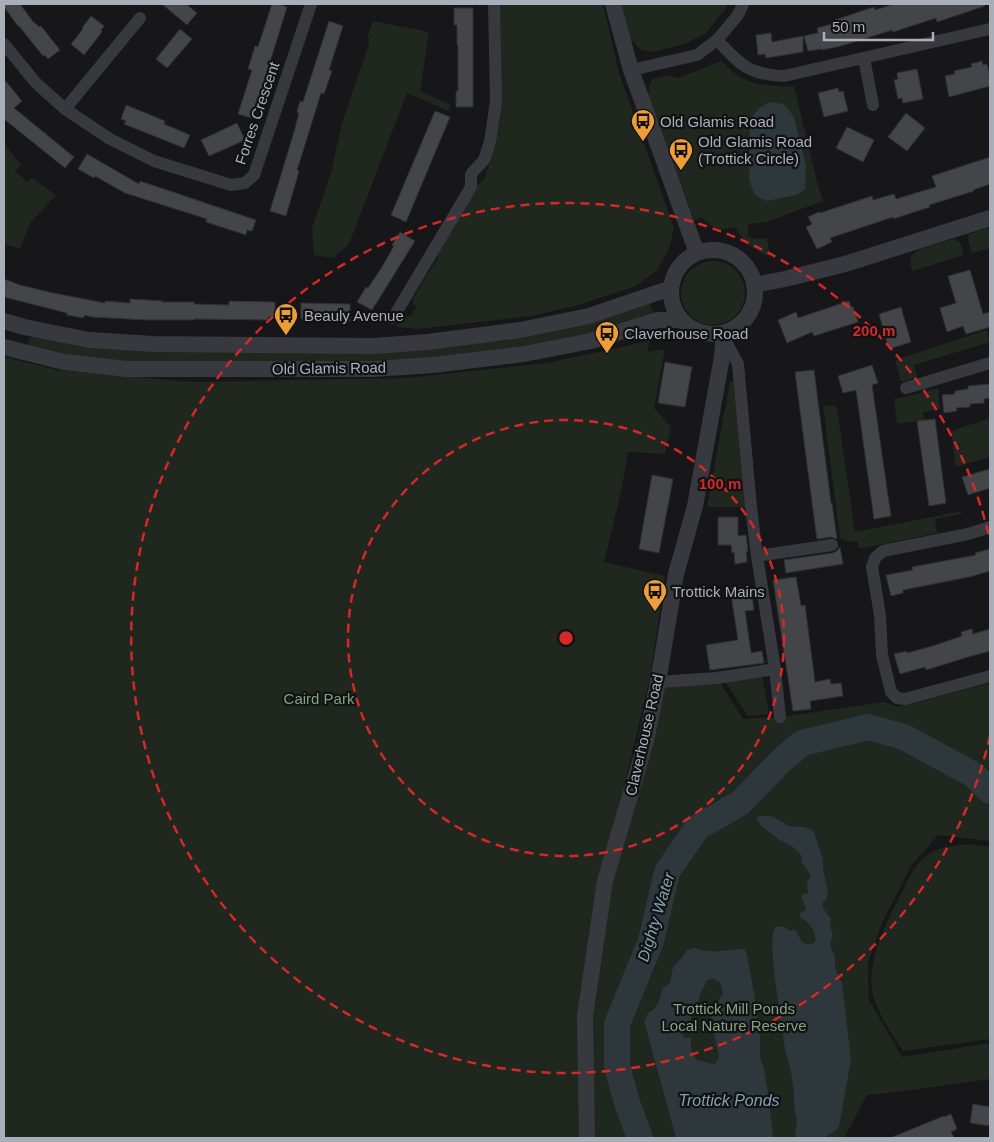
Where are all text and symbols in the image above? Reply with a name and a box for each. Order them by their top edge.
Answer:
scale bar [824,10,933,42]
text: 50 m [832,18,865,35]
street label: Forres Crescent [231,59,283,167]
bus stop icon: Old Glamis Road [630,108,656,142]
place label: Old Glamis Road [660,113,774,130]
place label: Old Glamis Road (Trottick Circle) [698,133,812,167]
bus stop icon: Old Glamis Road (Trottick Circle) [668,137,694,171]
bus stop icon: Beauly Avenue [273,302,299,336]
place label: Beauly Avenue [304,307,404,324]
bus stop icon: Claverhouse Road [594,320,620,354]
text: 200 m [853,322,895,339]
place label: Claverhouse Road [624,325,748,342]
street label: Old Glamis Road [272,359,386,377]
text: 100 m [699,475,741,492]
bus stop icon: Trottick Mains [642,578,668,612]
place label: Trottick Mains [672,583,765,600]
centre of rings [557,629,575,647]
street label: Claverhouse Road [622,673,666,797]
park label: Caird Park [284,690,355,707]
water label: Dighty Water [634,870,678,964]
park label: Trottick Mill Ponds Local Nature Reserve [661,1000,807,1034]
water label: Trottick Ponds [678,1092,780,1109]

